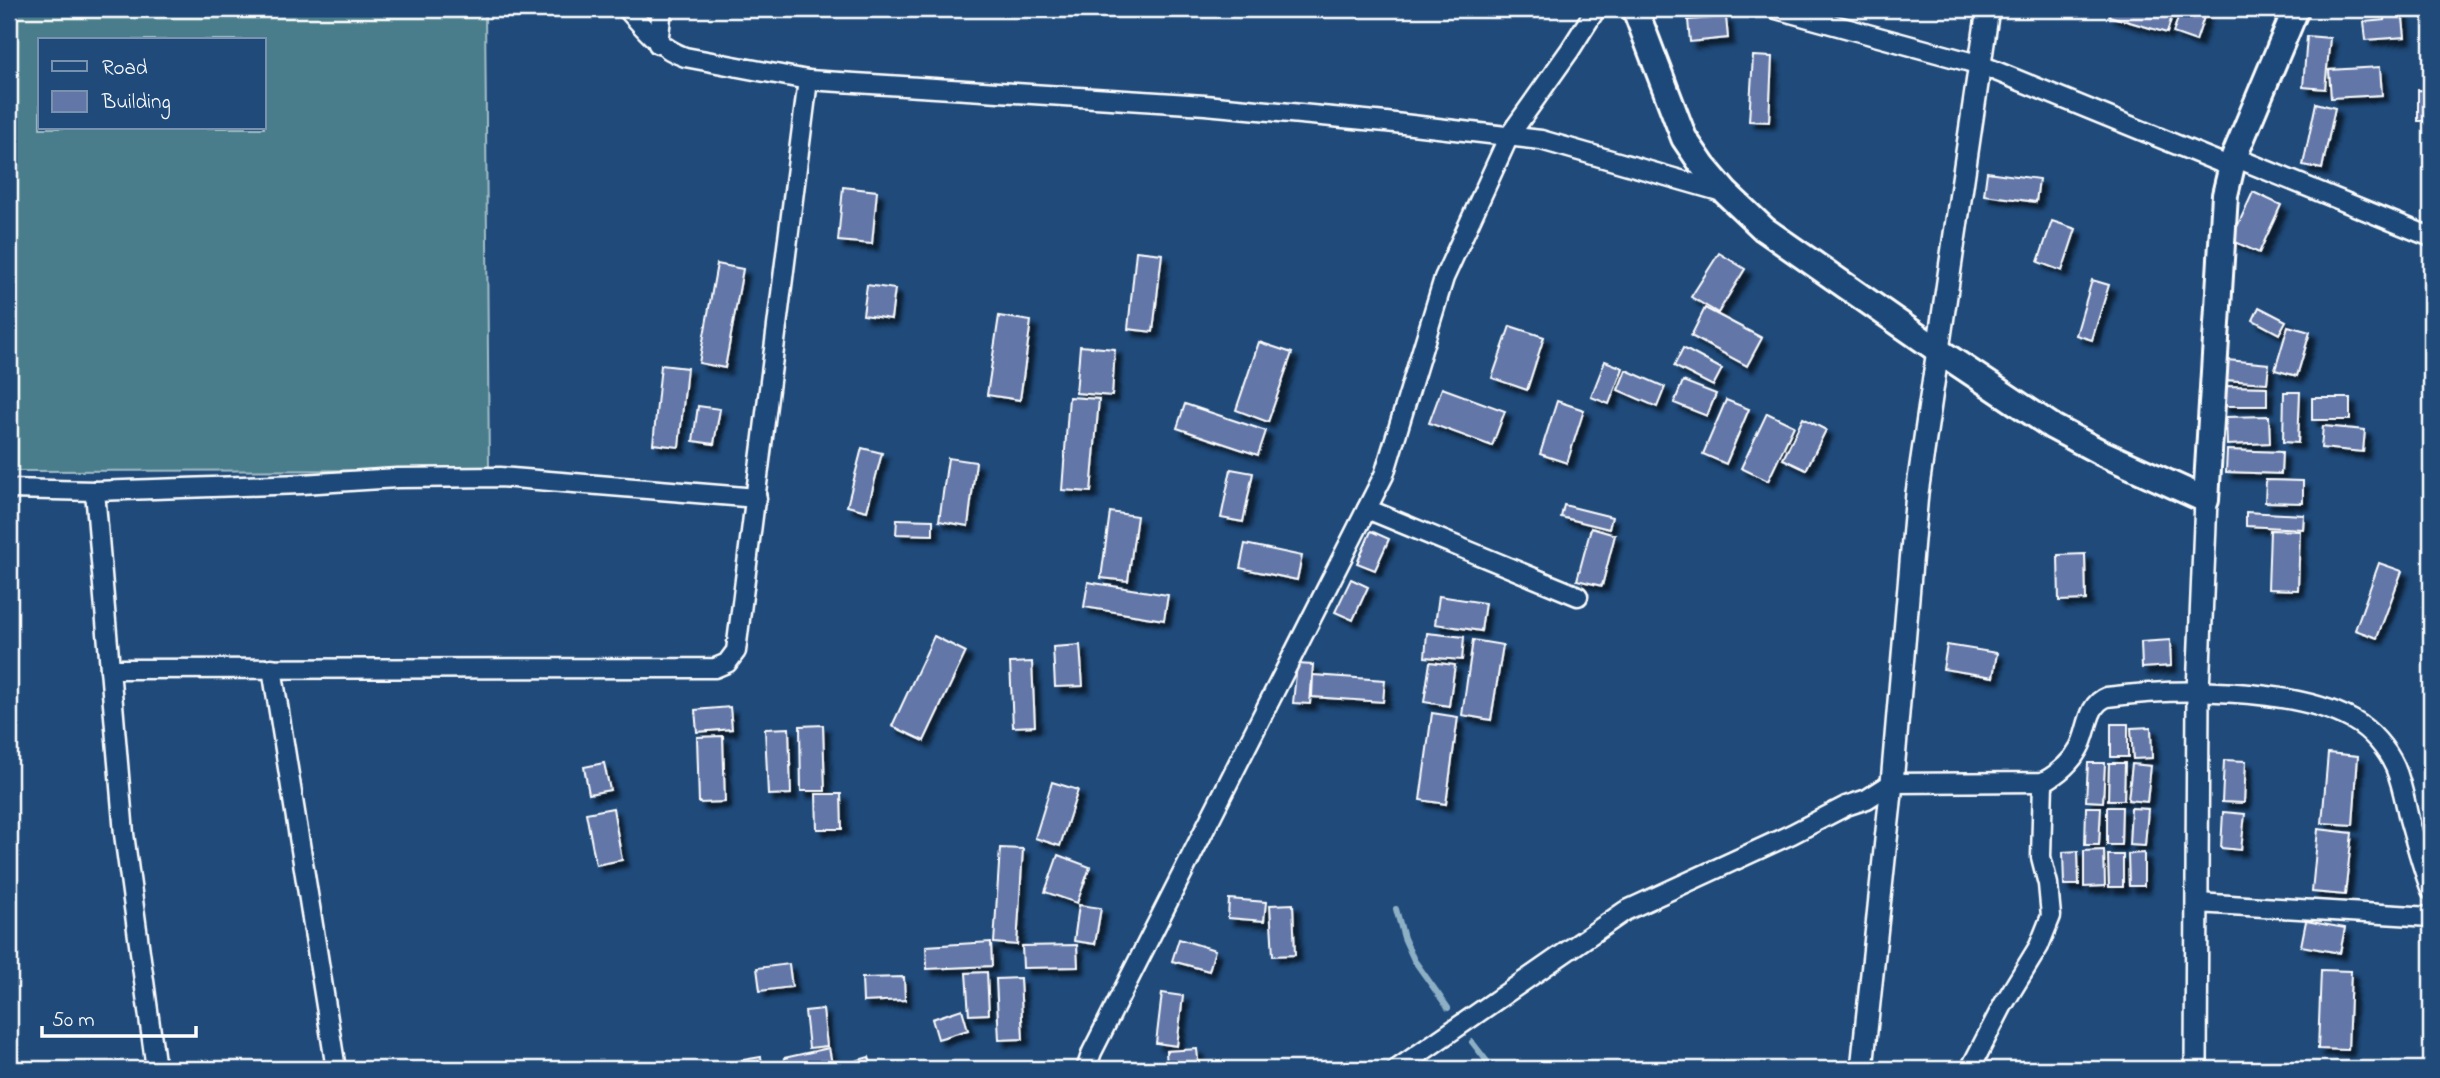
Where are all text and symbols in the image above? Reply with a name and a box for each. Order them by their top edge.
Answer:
legend [38,38,266,130]
text: Road [102,54,148,84]
text: Building [101,88,171,120]
scale bar [42,994,196,1038]
text: 50 m [52,1006,95,1036]

